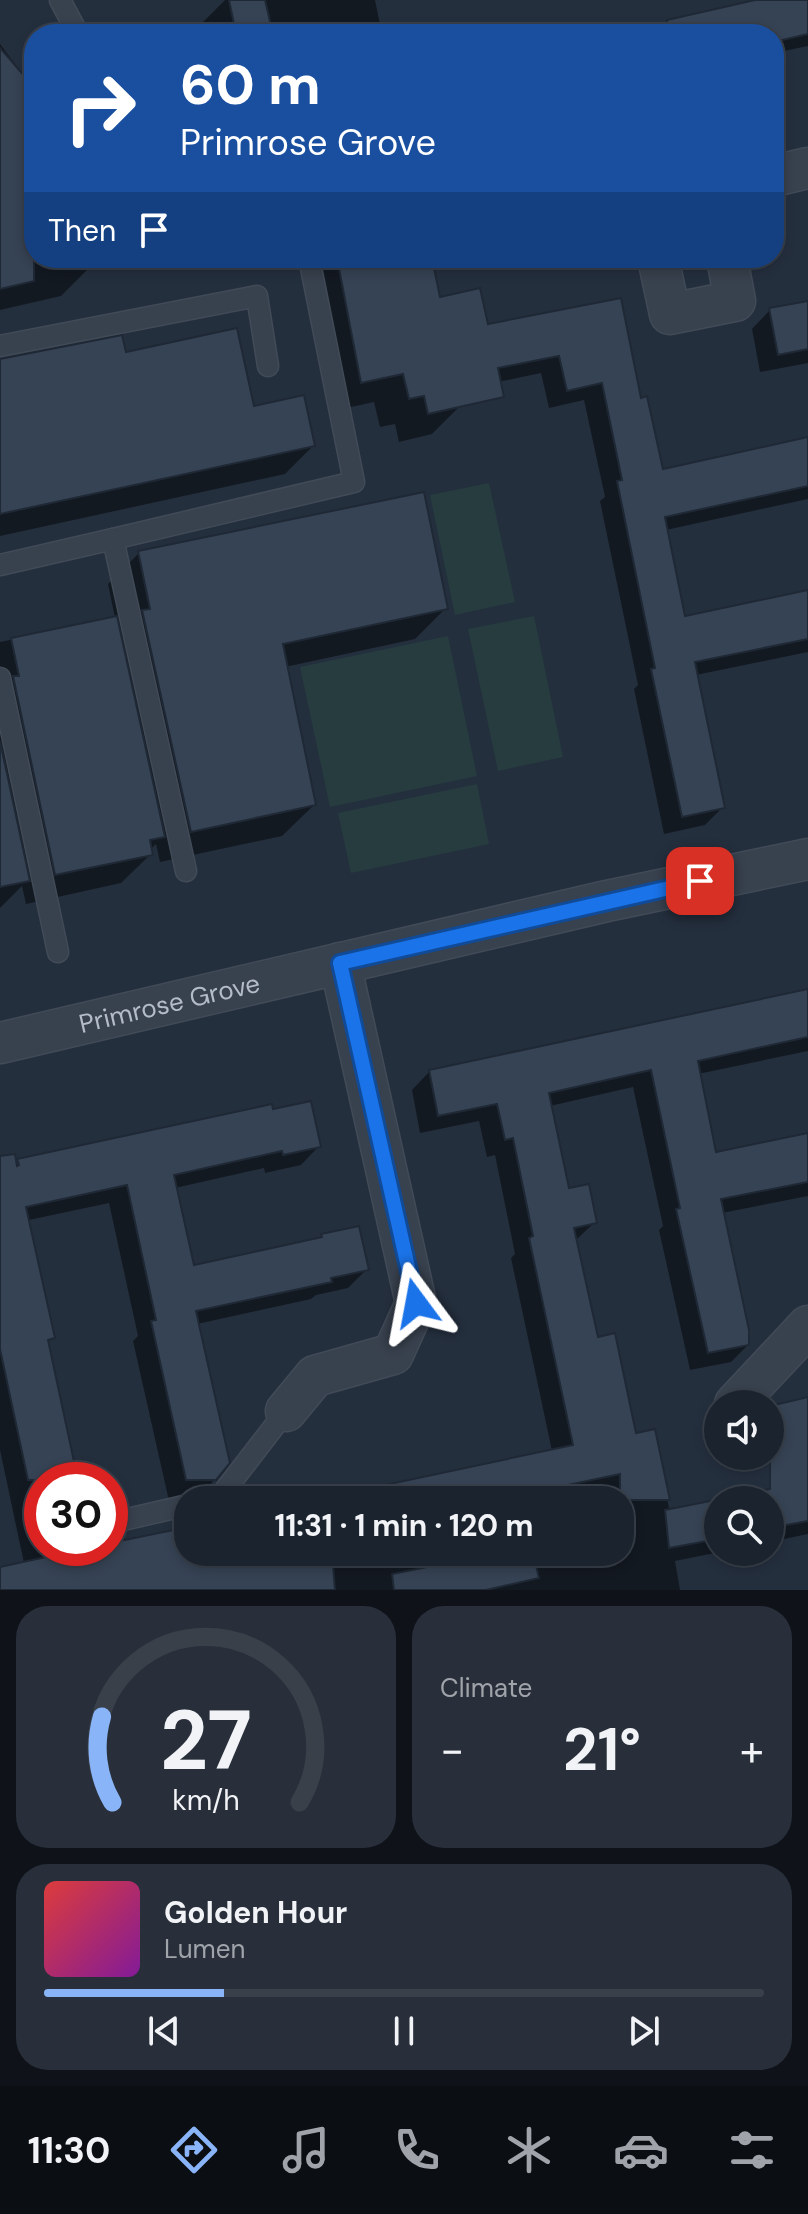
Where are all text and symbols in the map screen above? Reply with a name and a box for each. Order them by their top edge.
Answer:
text: 60 m [180,48,321,121]
icon: right [48,56,152,160]
text: Primrose Grove [180,119,436,166]
icon: arrive [132,208,176,252]
text: Then [48,211,116,250]
pin [666,847,734,915]
icon: arrive [678,859,722,903]
street label: Primrose Grove [76,966,263,1041]
position arrow [374,1261,458,1345]
map controls [704,1390,784,1566]
button: sound [704,1390,784,1470]
speed limit sign: 30 [24,1462,128,1566]
button: search [704,1486,784,1566]
text: 11:31 · 1 min · 120 m [274,1506,534,1545]
text: Climate [440,1671,532,1705]
text: 27 [160,1686,252,1795]
text: 21° [563,1710,641,1789]
text: − [440,1721,464,1779]
text: + [740,1721,764,1779]
text: km/h [172,1782,240,1819]
text: Golden Hour [164,1893,347,1932]
text: Lumen [164,1932,245,1966]
icon: previous [142,2009,186,2053]
icon: pause [382,2009,426,2053]
icon: next [622,2009,666,2053]
icon: directions [166,2122,222,2178]
icon: music [278,2122,334,2178]
icon: phone [389,2122,445,2178]
icon: climate [501,2122,557,2178]
icon: car [613,2122,669,2178]
icon: filters [724,2122,780,2178]
text: 11:30 [28,2127,110,2174]

